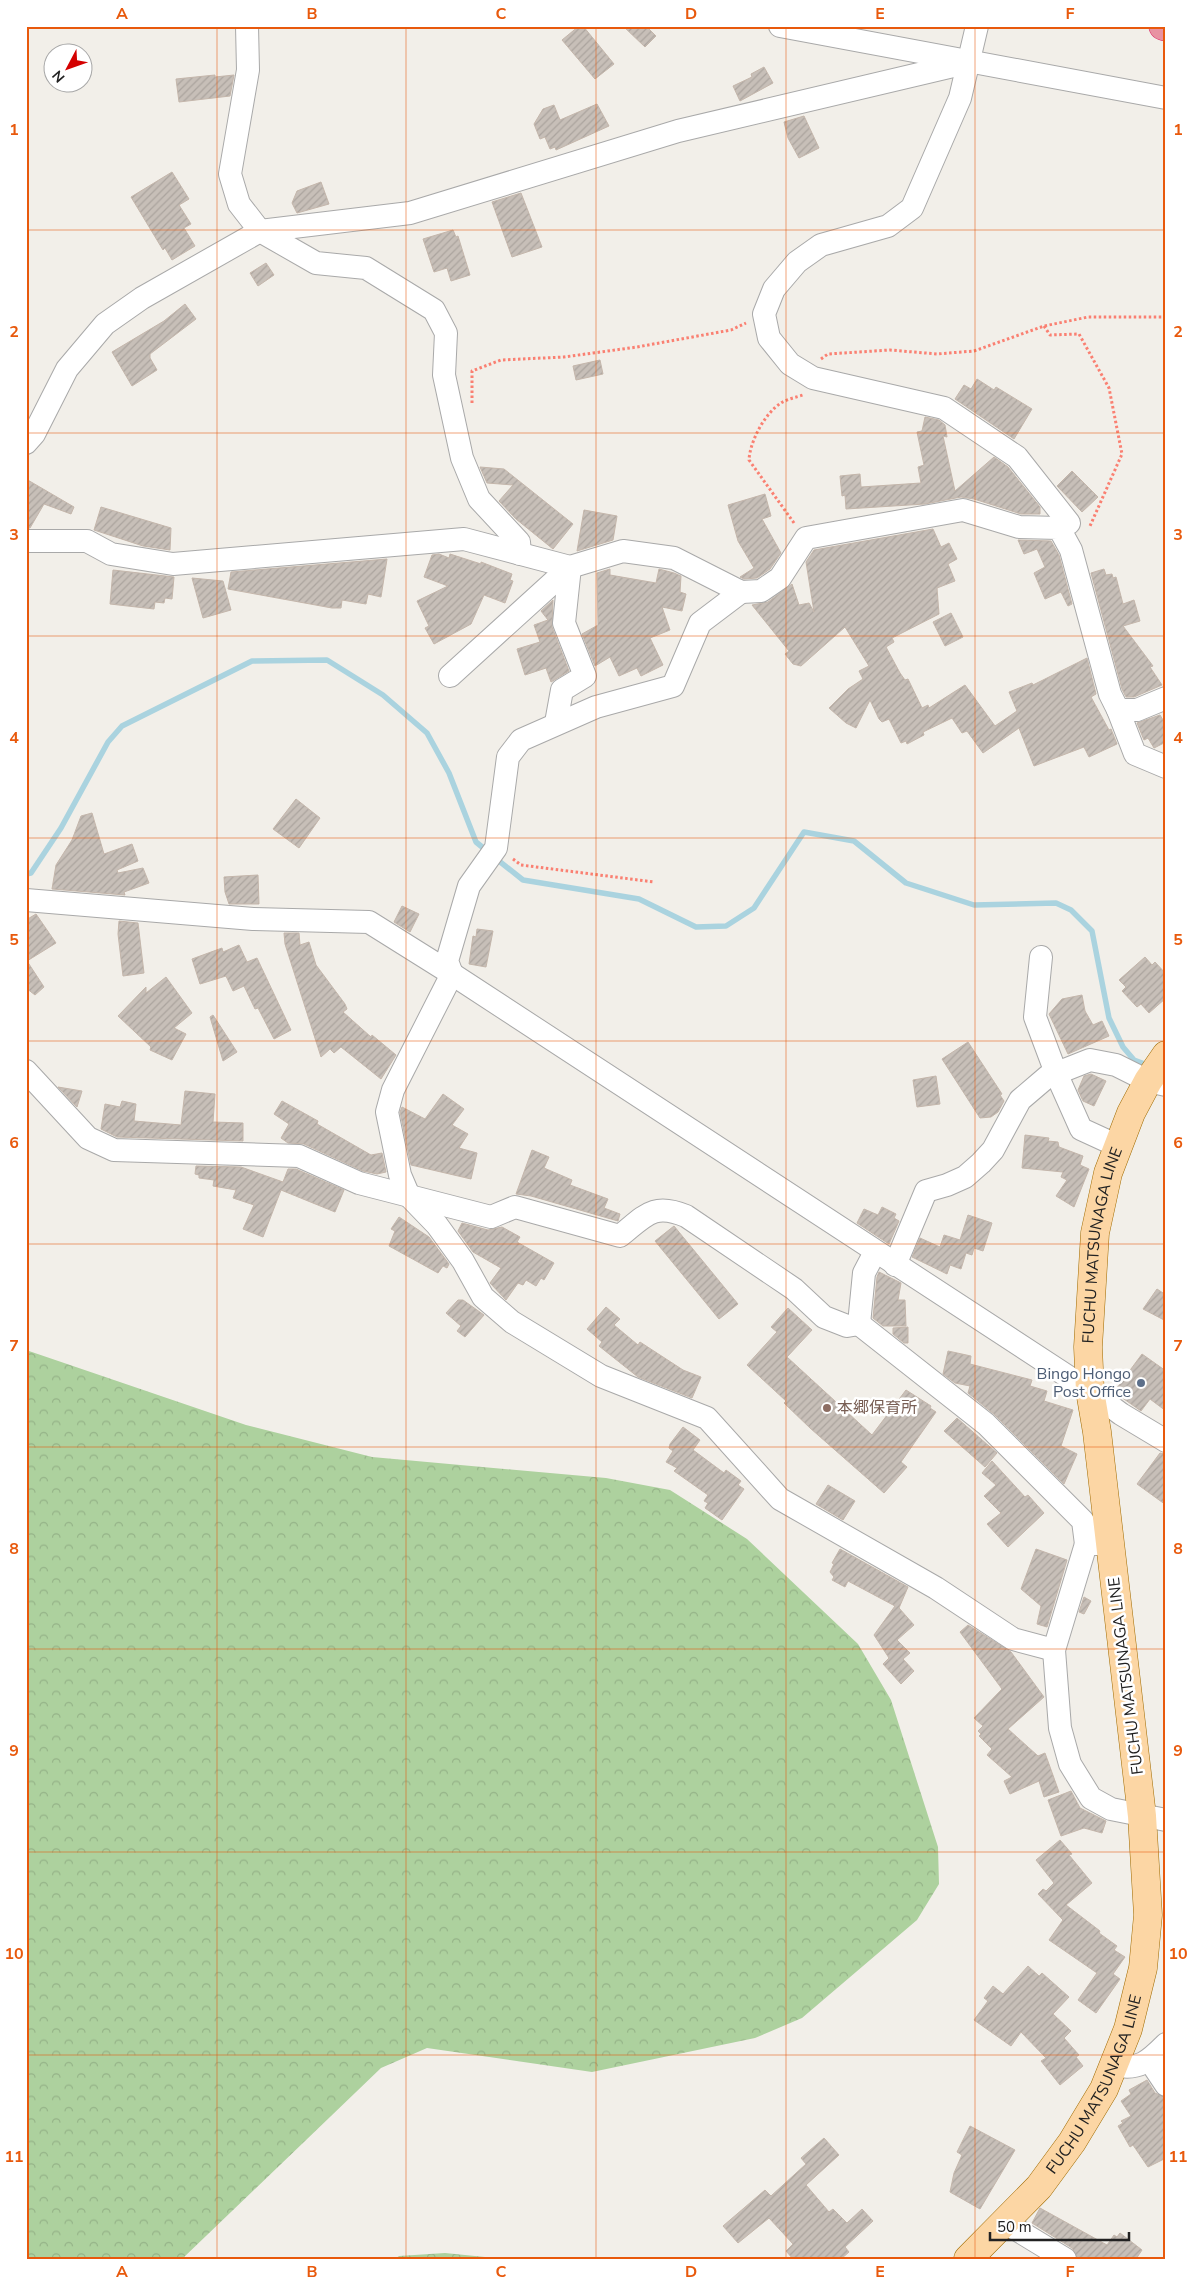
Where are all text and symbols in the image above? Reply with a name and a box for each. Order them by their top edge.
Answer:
text: A [116,3,128,25]
text: B [306,3,318,25]
text: C [496,3,507,25]
text: D [685,3,697,25]
text: E [875,3,885,25]
text: F [1066,3,1075,25]
north arrow [42,42,92,92]
text: N [48,66,69,86]
text: 1 [9,119,19,141]
text: 1 [1173,119,1183,141]
text: 2 [9,321,19,343]
text: 2 [1173,321,1183,343]
text: 3 [9,524,19,546]
text: 3 [1173,524,1183,546]
text: 4 [9,727,19,749]
text: 4 [1173,727,1183,749]
text: 5 [9,929,19,951]
text: 5 [1173,929,1183,951]
text: 6 [9,1132,19,1154]
text: 6 [1173,1132,1183,1154]
street label: FUCHU MATSUNAGA LINE [1077,1144,1128,1344]
text: 7 [9,1335,19,1357]
text: 7 [1173,1335,1183,1357]
place label: Bingo Hongo Post Office [1037,1363,1131,1403]
marker: Bingo Hongo Post Office [1135,1377,1147,1389]
place label: 本郷保育所 [837,1397,917,1419]
marker: 本郷保育所 [821,1402,833,1414]
text: 8 [9,1538,19,1560]
text: 8 [1173,1538,1183,1560]
street label: FUCHU MATSUNAGA LINE [1103,1576,1149,1776]
text: 9 [9,1740,19,1762]
text: 9 [1173,1740,1183,1762]
text: 10 [4,1943,24,1965]
text: 10 [1168,1943,1188,1965]
street label: FUCHU MATSUNAGA LINE [1041,1992,1147,2179]
text: 11 [4,2146,24,2168]
text: 11 [1168,2146,1188,2168]
scale bar [990,2210,1128,2242]
text: 50 m [997,2217,1032,2237]
text: A [116,2261,128,2283]
text: B [306,2261,318,2283]
text: C [496,2261,507,2283]
text: D [685,2261,697,2283]
text: E [875,2261,885,2283]
text: F [1066,2261,1075,2283]

